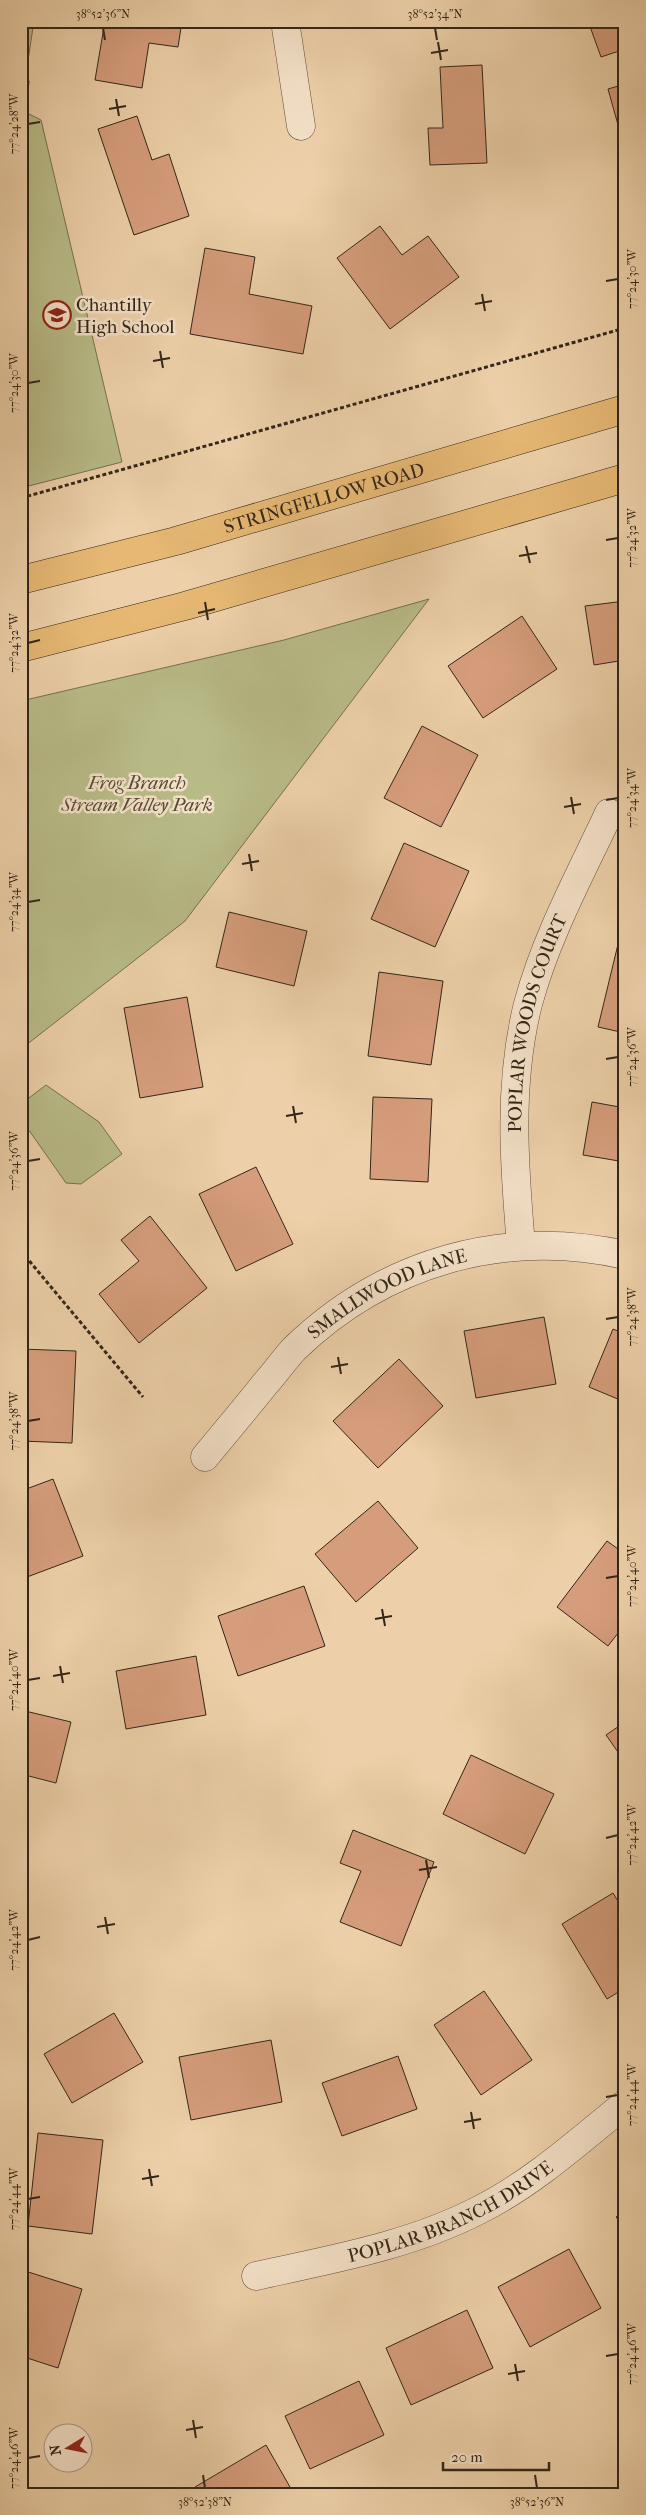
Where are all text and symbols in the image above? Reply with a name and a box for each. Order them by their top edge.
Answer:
text: 38°52'36"N [76,7,130,21]
text: 38°52'34"N [407,7,463,21]
text: 77°24'28"W [7,93,21,154]
text: 77°24'30"W [625,248,639,309]
place label: Chantilly High School [76,294,175,338]
school or university icon: Chantilly High School [42,300,72,330]
text: 77°24'30"W [7,352,21,413]
street label: STRINGFELLOW ROAD [221,459,427,538]
text: 77°24'32"W [625,507,639,568]
text: 77°24'32"W [7,612,21,673]
text: 77°24'34"W [625,767,639,828]
park label: Frog Branch Stream Valley Park [60,772,213,816]
text: 77°24'34"W [7,871,21,932]
street label: POPLAR WOODS COURT [504,911,572,1132]
text: 77°24'36"W [625,1026,639,1087]
text: 77°24'36"W [7,1130,21,1191]
street label: SMALLWOOD LANE [303,1245,469,1344]
text: 77°24'38"W [625,1286,639,1347]
text: 77°24'38"W [7,1390,21,1451]
text: 77°24'40"W [625,1544,639,1607]
text: 77°24'40"W [7,1648,21,1711]
text: 77°24'42"W [625,1803,639,1866]
text: 77°24'42"W [7,1908,21,1971]
text: 77°24'44"W [625,2063,639,2126]
street label: POPLAR BRANCH DRIVE [346,2156,558,2267]
text: 77°24'44"W [7,2167,21,2230]
text: 77°24'46"W [625,2322,639,2385]
north arrow [42,2422,92,2472]
text: 77°24'46"W [7,2426,21,2489]
scale bar [443,2440,550,2472]
text: N [46,2443,65,2457]
text: 20 m [451,2448,483,2466]
text: 38°52'38"N [178,2495,232,2509]
text: 38°52'36"N [510,2495,564,2509]

